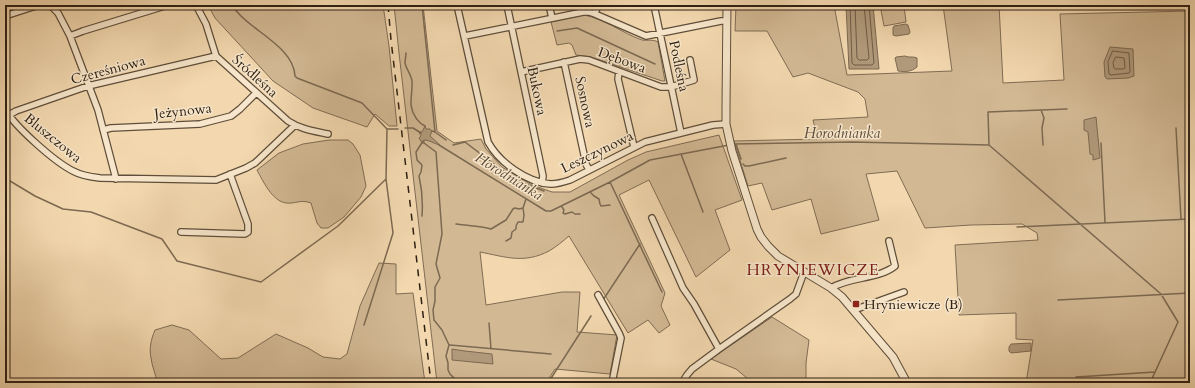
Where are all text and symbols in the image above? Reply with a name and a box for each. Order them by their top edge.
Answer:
street label: Podleśna [664,39,694,93]
street label: Dębowa [595,43,649,77]
street label: Śródleśna [228,50,282,102]
street label: Czereśniowa [69,51,147,89]
street label: Bukowa [523,65,551,117]
street label: Sosnowa [570,75,600,129]
street label: Jeżynowa [151,99,213,124]
street label: Bluszczowa [20,109,86,167]
water label: Horodnianka [804,123,880,143]
street label: Leszczynowa [558,126,636,178]
water label: Horodnianka [471,147,547,205]
district label: HRYNIEWICZE [746,259,880,281]
place label: Hryniewicze (B) [864,295,963,314]
marker: Hryniewicze (B) [851,299,861,309]

